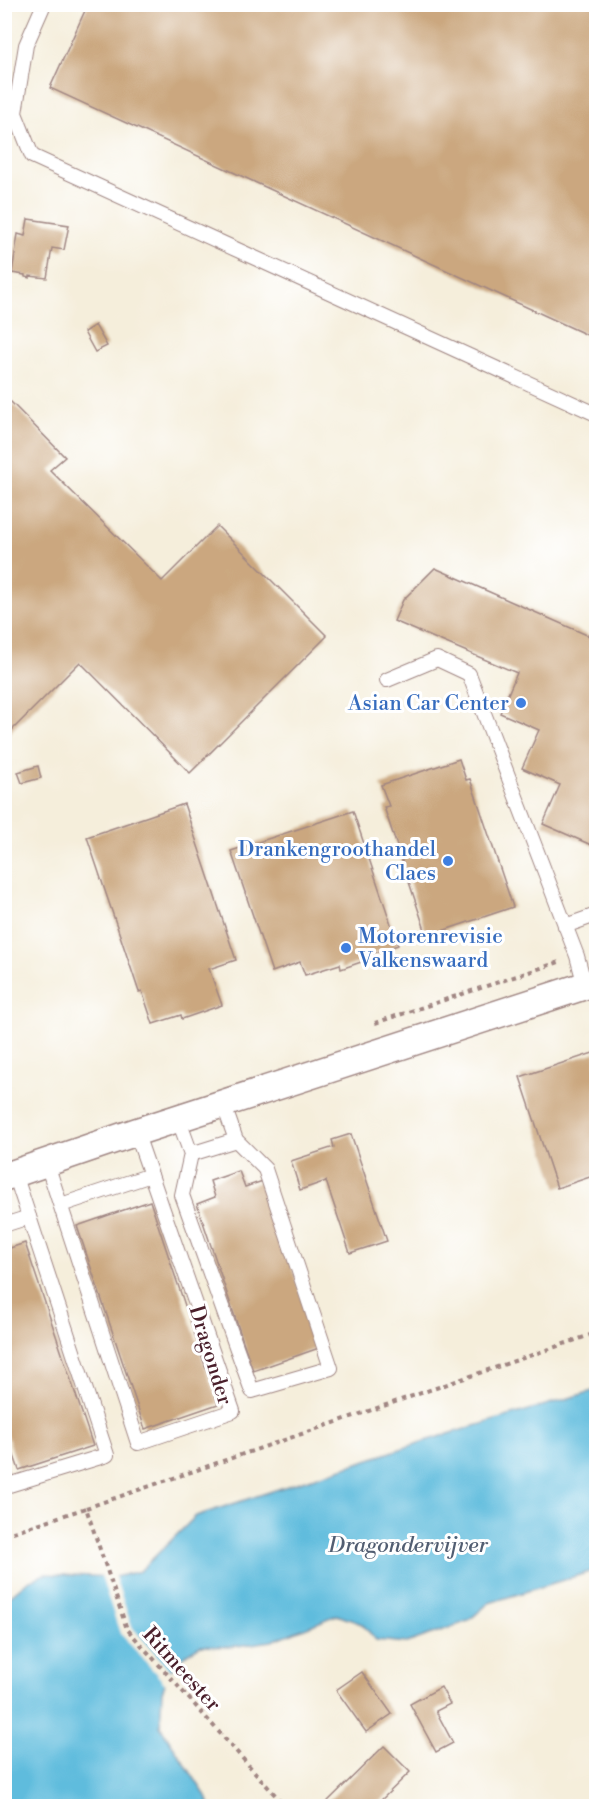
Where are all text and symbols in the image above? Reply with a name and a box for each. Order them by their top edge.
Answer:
place label: Asian Car Center [347,691,509,717]
marker: Asian Car Center [514,696,528,710]
place label: Drankengroothandel Claes [238,837,436,887]
marker: Drankengroothandel Claes [441,854,455,868]
place label: Motorenrevisie Valkenswaard [357,924,503,974]
marker: Motorenrevisie Valkenswaard [339,941,353,955]
street label: Dragonder [183,1302,237,1408]
water label: Dragondervijver [327,1532,488,1559]
street label: Ritmeester [137,1622,226,1717]

